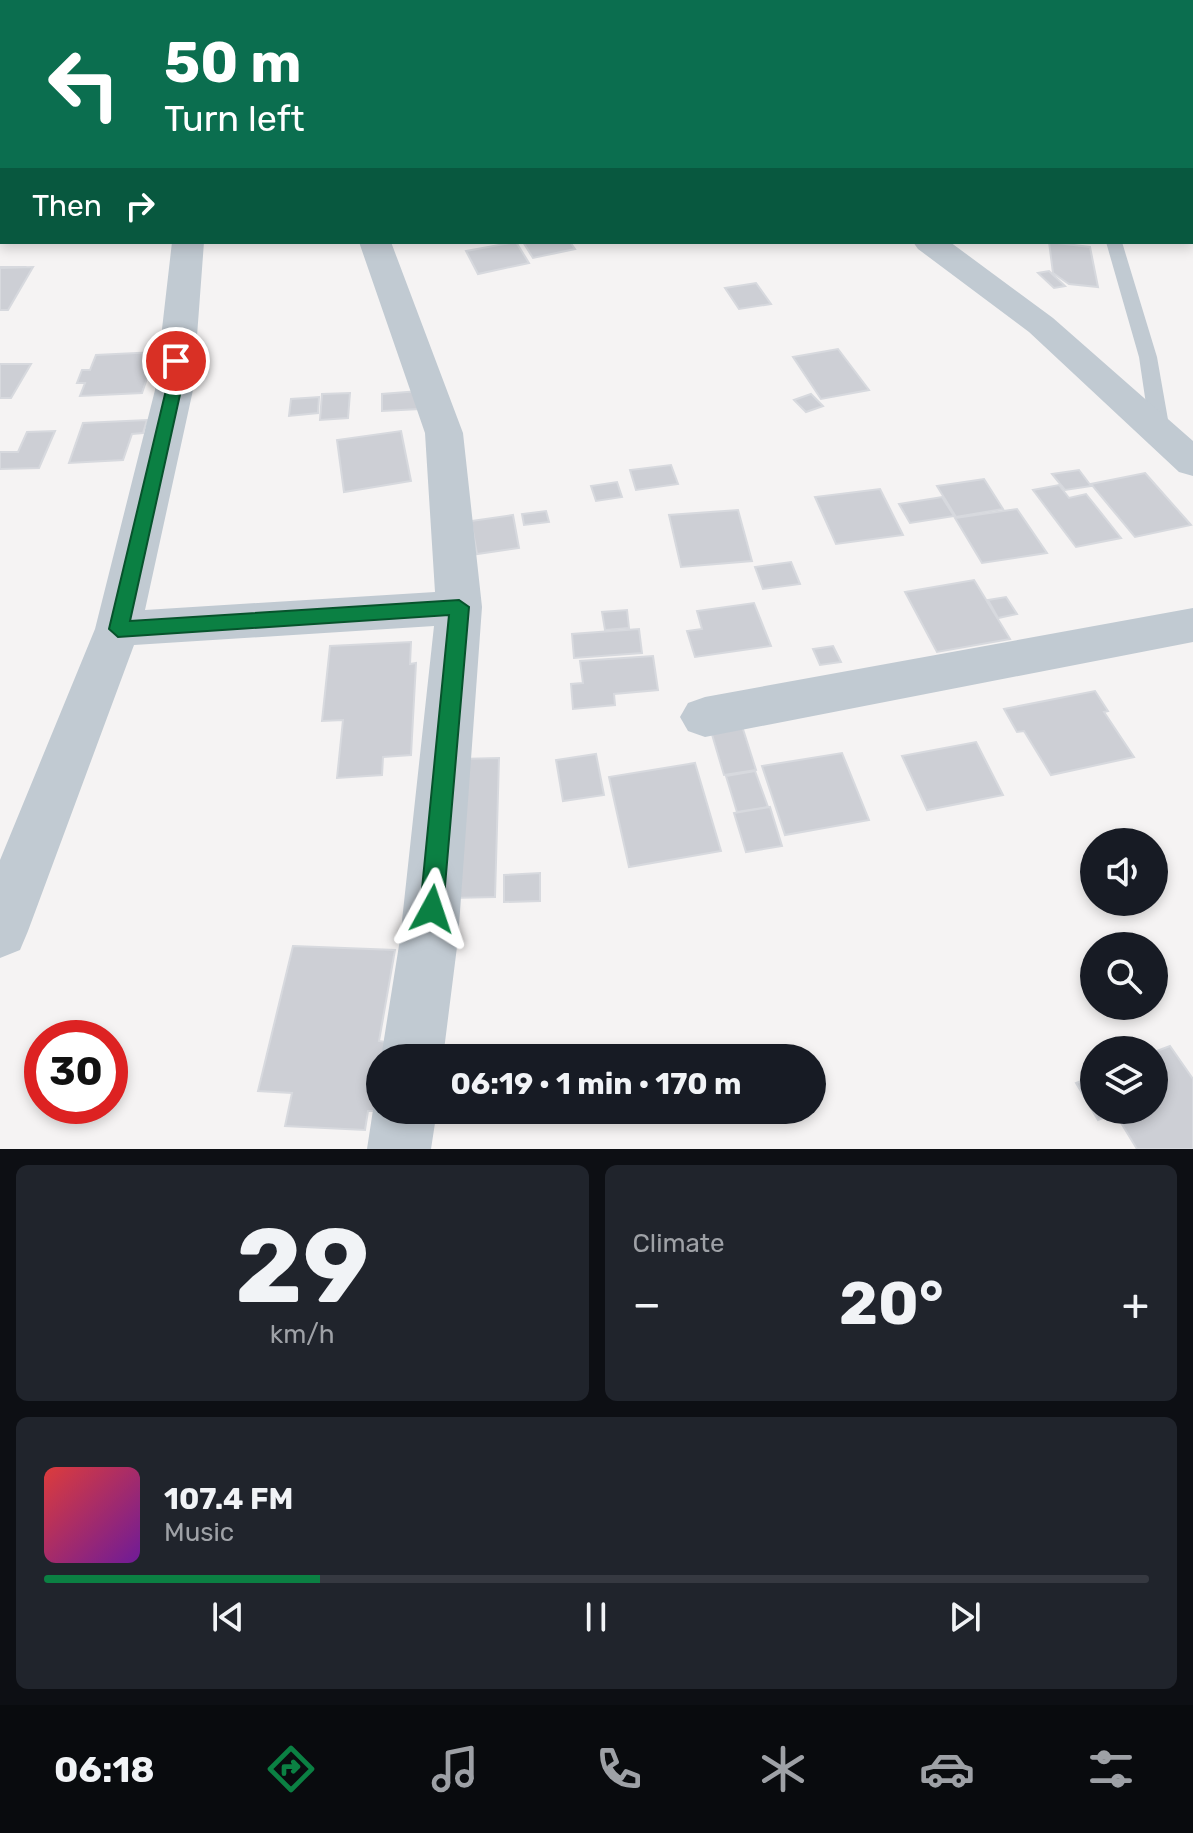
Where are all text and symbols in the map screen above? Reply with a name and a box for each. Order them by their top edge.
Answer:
text: 50 m [164,30,301,96]
icon: left [32,32,136,136]
text: Turn left [164,97,305,140]
icon: right [118,184,162,228]
text: Then [32,188,102,224]
pin [142,327,210,395]
icon: arrive [154,339,198,383]
map controls [1080,828,1168,1124]
button: sound [1080,828,1168,916]
position arrow [390,867,474,951]
button: search [1080,932,1168,1020]
speed limit sign: 30 [24,1020,128,1124]
button: layers [1080,1036,1168,1124]
text: 06:19 · 1 min · 170 m [450,1066,742,1102]
text: 29 [235,1205,369,1328]
text: Climate [633,1228,725,1259]
text: 20° [839,1268,944,1339]
text: − [633,1278,661,1330]
text: + [1122,1278,1149,1330]
text: km/h [270,1319,335,1350]
text: 107.4 FM [164,1481,293,1517]
text: Music [164,1517,234,1548]
icon: previous [206,1595,250,1639]
icon: pause [574,1595,618,1639]
icon: next [943,1595,987,1639]
icon: directions [263,1741,319,1797]
icon: music [427,1741,483,1797]
icon: phone [591,1741,647,1797]
icon: climate [755,1741,811,1797]
icon: car [919,1741,975,1797]
icon: filters [1083,1741,1139,1797]
text: 06:18 [54,1748,155,1791]

